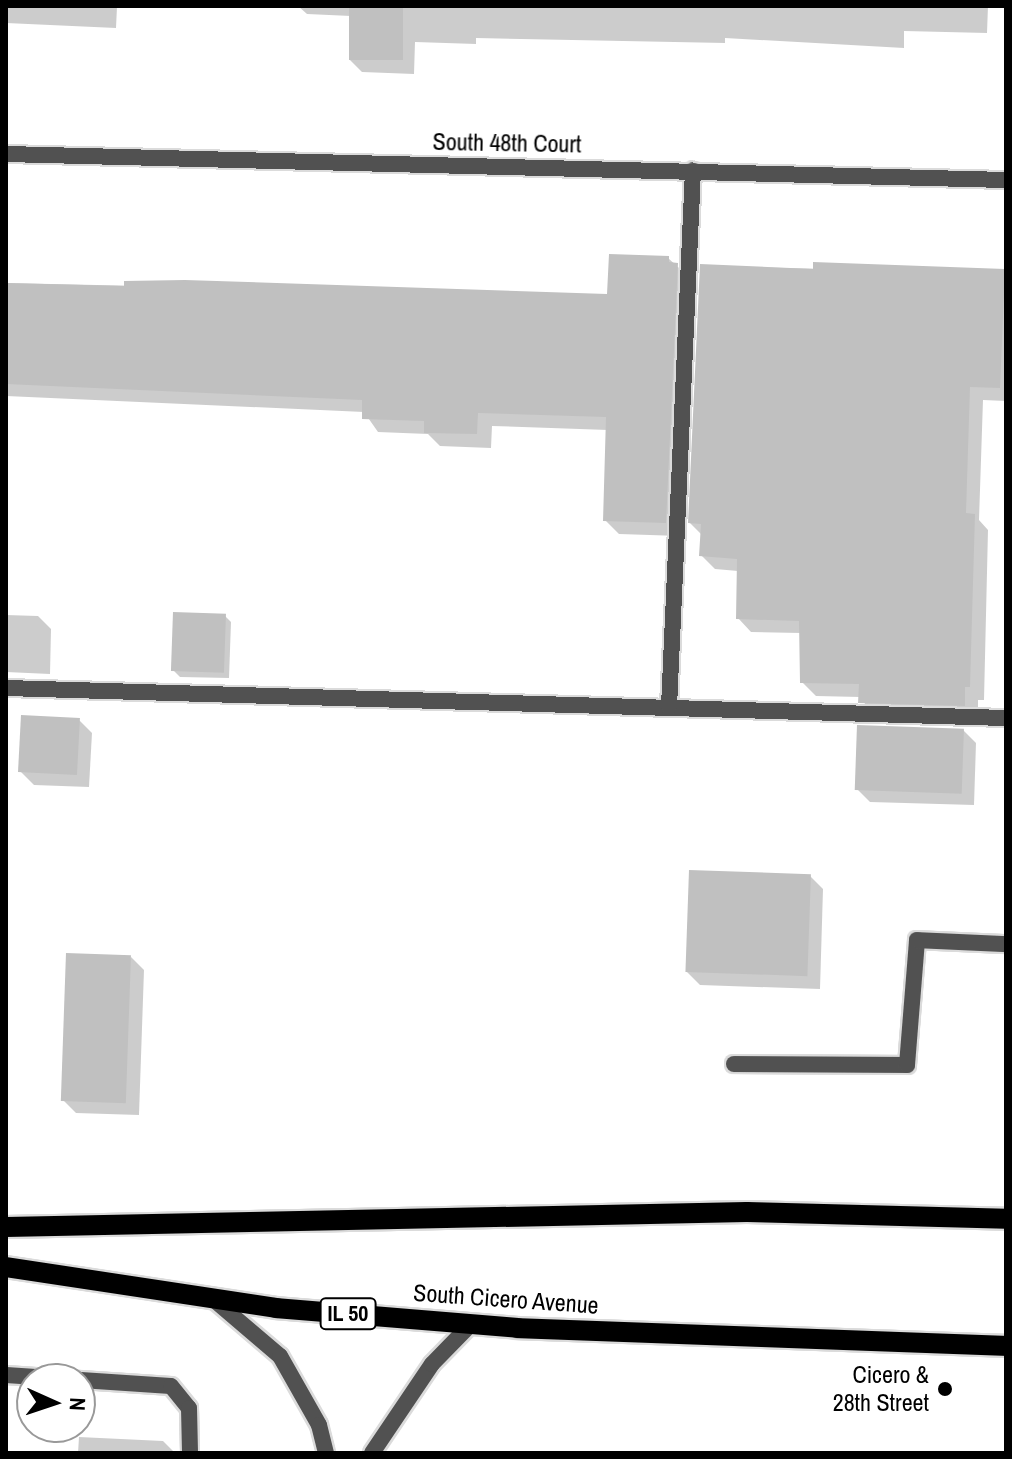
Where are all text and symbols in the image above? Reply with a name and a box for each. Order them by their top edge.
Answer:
street label: South 48th Court [432,127,582,159]
street label: South Cicero Avenue [412,1278,600,1320]
road number: IL 50 [318,1296,378,1332]
place label: Cicero & 28th Street [833,1361,929,1417]
north arrow [16,1363,96,1443]
marker: Cicero & 28th Street [936,1380,954,1398]
text: N [63,1397,93,1411]

